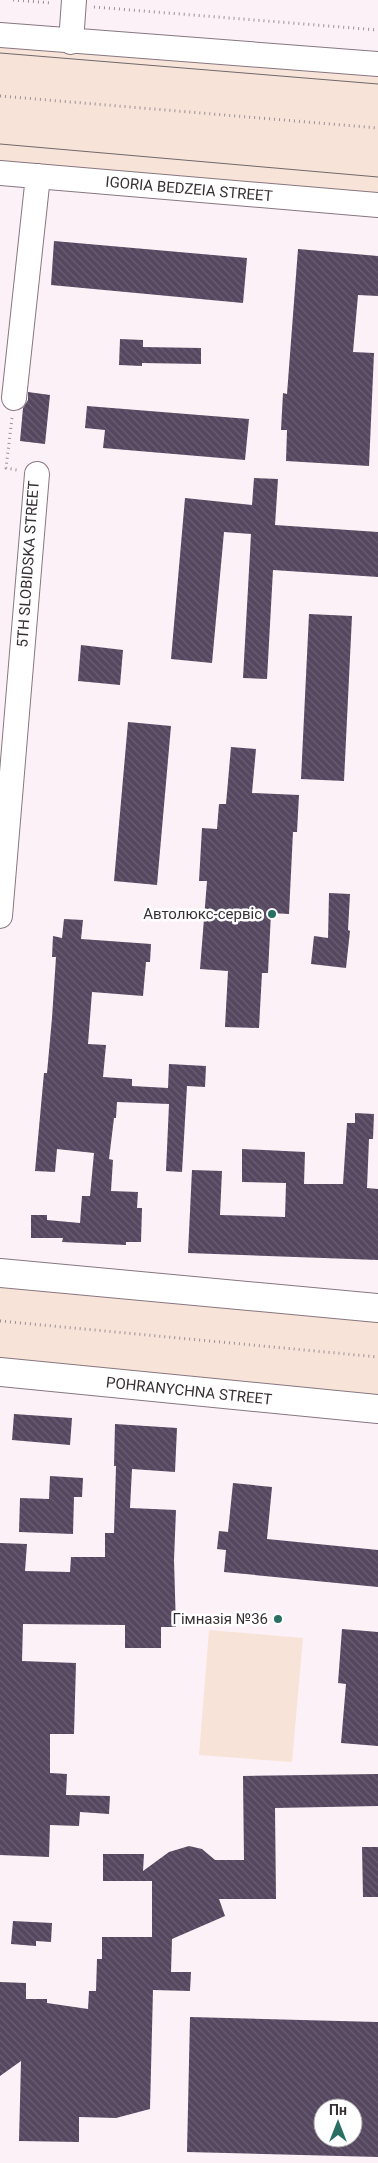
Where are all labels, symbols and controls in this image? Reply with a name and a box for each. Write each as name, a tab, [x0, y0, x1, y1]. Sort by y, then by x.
street label: IGORIA BEDZEIA STREET	[105, 173, 273, 205]
street label: 5TH SLOBIDSKA STREET	[13, 480, 43, 648]
place label: Автолюкс-сервіс	[143, 905, 262, 923]
marker: Автолюкс-сервіс	[266, 908, 278, 920]
street label: POHRANYCHNA STREET	[105, 1373, 273, 1409]
place label: Гімназія №36	[173, 1610, 268, 1628]
marker: Гімназія №36	[272, 1613, 284, 1625]
north arrow	[313, 2098, 363, 2148]
text: Пн	[329, 2102, 347, 2118]

